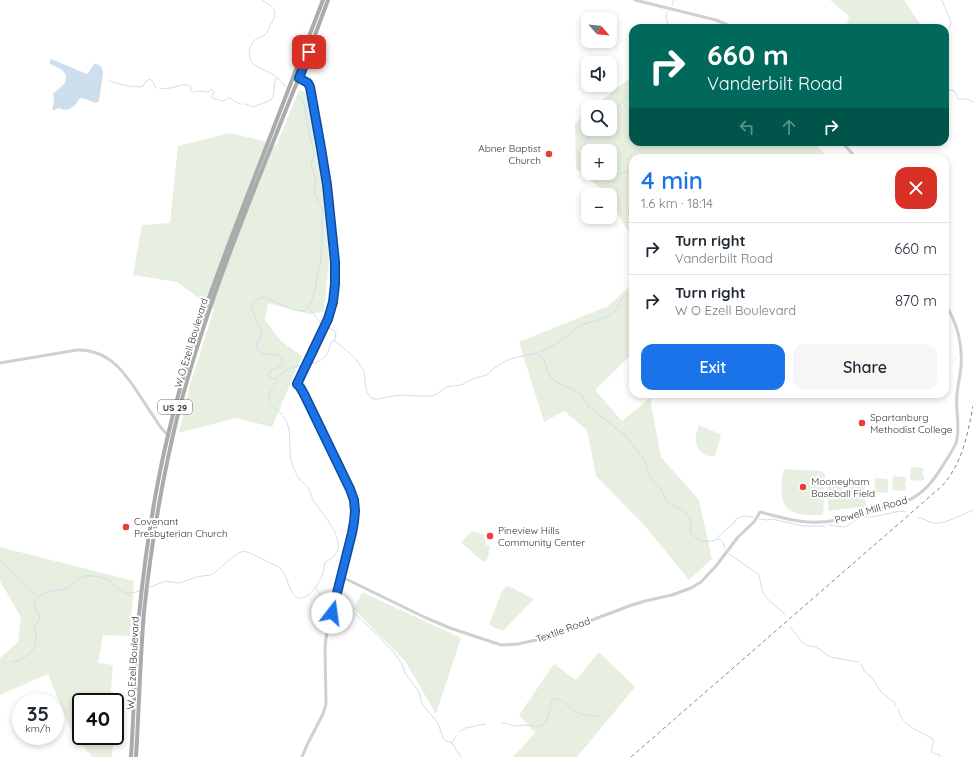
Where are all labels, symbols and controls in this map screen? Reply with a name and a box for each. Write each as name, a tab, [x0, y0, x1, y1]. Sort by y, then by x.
north arrow	[581, 12, 617, 48]
map controls	[581, 12, 617, 224]
pin	[292, 35, 326, 69]
text: 660 m	[707, 37, 789, 72]
icon: right	[641, 40, 693, 92]
icon: arrive	[298, 41, 320, 63]
button: sound	[581, 56, 617, 92]
text: Vanderbilt Road	[707, 72, 843, 95]
button: search	[581, 100, 617, 136]
icon: left	[736, 116, 758, 138]
icon: ahead	[778, 116, 800, 138]
icon: right	[820, 116, 842, 138]
place label: Abner Baptist Church	[478, 142, 542, 167]
button: +	[581, 144, 617, 180]
marker: Abner Baptist Church	[544, 149, 554, 159]
text: 4 min	[641, 165, 703, 195]
button: close	[895, 167, 937, 209]
button: −	[581, 188, 617, 224]
text: 1.6 km · 18:14	[641, 195, 713, 211]
text: Turn right	[675, 231, 746, 250]
icon: right	[641, 238, 663, 260]
text: 660 m	[894, 239, 937, 258]
text: Vanderbilt Road	[675, 250, 773, 266]
text: Turn right	[675, 283, 746, 302]
icon: right	[641, 290, 663, 312]
text: 870 m	[895, 291, 937, 310]
street label: W O Ezell Boulevard	[171, 297, 211, 389]
text: W O Ezell Boulevard	[675, 302, 796, 318]
button: Exit	[641, 344, 785, 390]
button: Share	[793, 344, 937, 390]
road number: US 29	[158, 400, 192, 414]
place label: Spartanburg Methodist College	[870, 411, 953, 436]
marker: Spartanburg Methodist College	[857, 418, 867, 428]
place label: Mooneyham Baseball Field	[811, 475, 875, 500]
marker: Mooneyham Baseball Field	[798, 482, 808, 492]
street label: Powell Mill Road	[833, 493, 909, 527]
place label: Covenant Presbyterian Church	[134, 515, 228, 540]
marker: Covenant Presbyterian Church	[121, 522, 131, 532]
place label: Pineview Hills Community Center	[498, 524, 585, 549]
marker: Pineview Hills Community Center	[485, 531, 495, 541]
position arrow	[311, 592, 353, 634]
street label: Textile Road	[534, 614, 592, 646]
street label: W O Ezell Boulevard	[124, 616, 142, 710]
speed limit sign: 40	[72, 693, 124, 745]
text: 35	[27, 701, 49, 726]
text: km/h	[25, 722, 51, 735]

